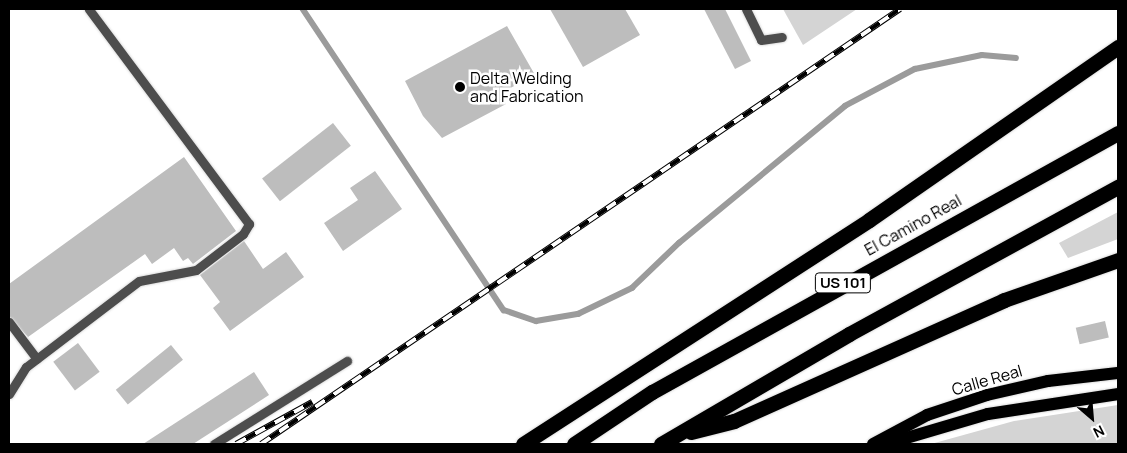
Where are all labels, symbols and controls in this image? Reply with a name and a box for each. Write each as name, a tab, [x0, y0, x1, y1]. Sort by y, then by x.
place label: Delta Welding and Fabrication	[470, 68, 583, 106]
marker: Delta Welding and Fabrication	[454, 81, 466, 93]
street label: El Camino Real	[861, 190, 965, 260]
road number: US 101	[814, 270, 872, 296]
street label: Calle Real	[950, 361, 1024, 399]
north arrow	[1067, 393, 1117, 443]
text: N	[1090, 421, 1108, 443]

